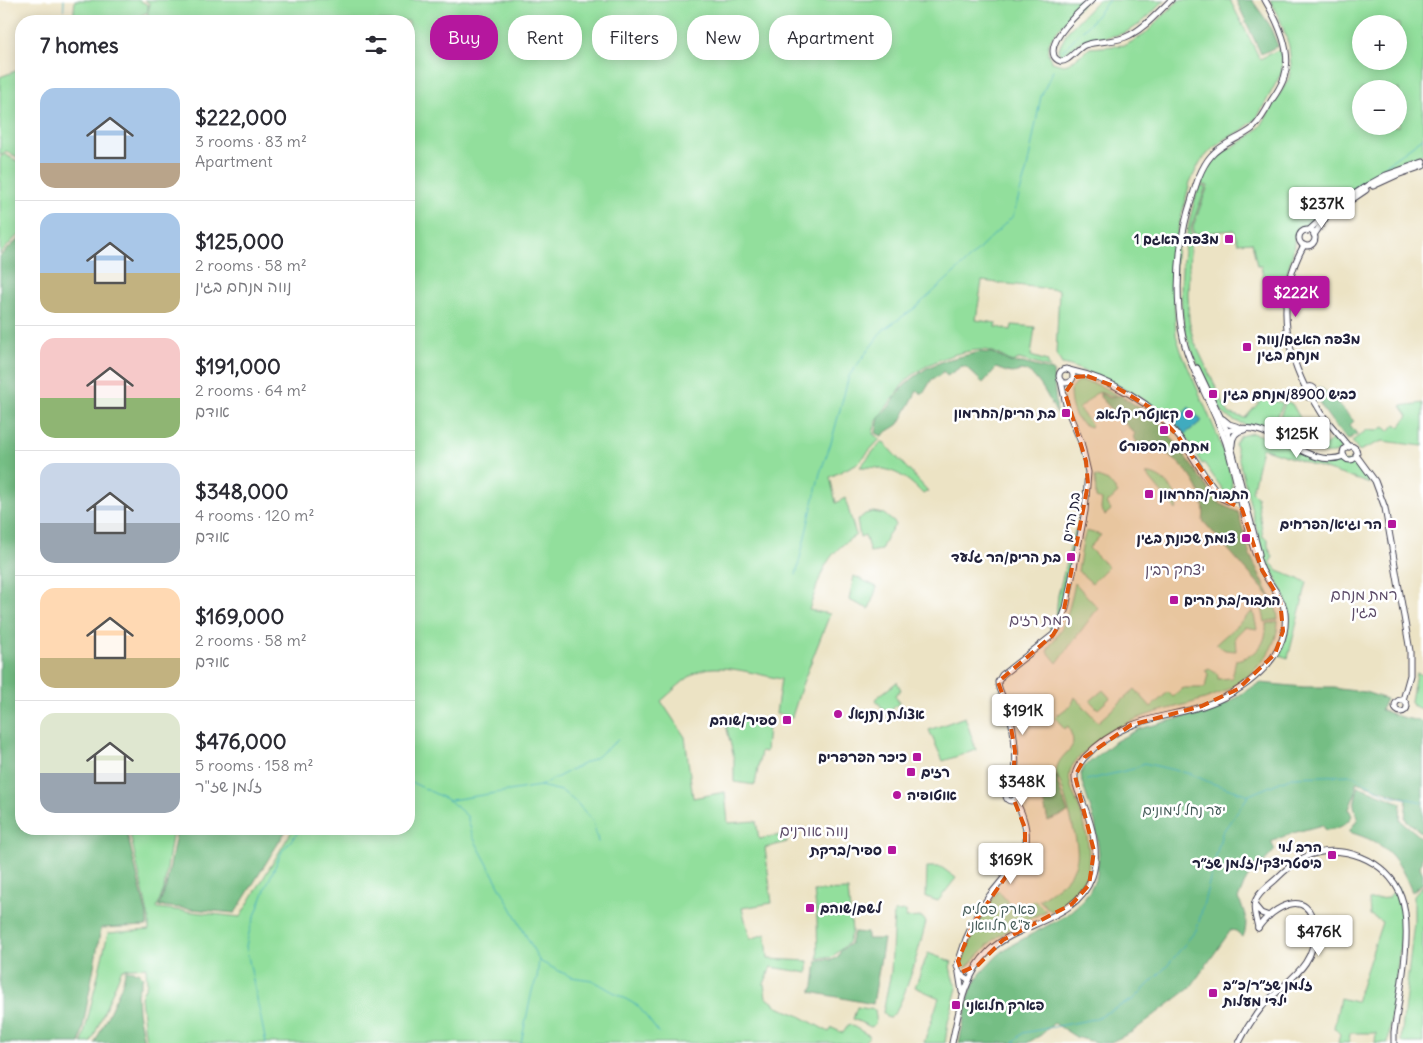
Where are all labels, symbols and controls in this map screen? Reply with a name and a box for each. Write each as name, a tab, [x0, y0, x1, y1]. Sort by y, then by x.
chip: Buy	[430, 15, 498, 60]
chip: Rent	[508, 15, 582, 60]
chip: Filters	[592, 15, 677, 60]
chip: New	[687, 15, 759, 60]
chip: Apartment	[769, 15, 892, 60]
map controls	[1352, 15, 1407, 135]
button: +	[1352, 15, 1407, 70]
icon: filters	[362, 31, 390, 59]
text: 7 homes	[40, 32, 119, 59]
button: −	[1352, 80, 1407, 135]
text: $222,000	[195, 104, 287, 131]
icon: home	[80, 108, 140, 168]
text: 3 rooms · 83 m²	[195, 131, 307, 151]
text: Apartment	[195, 151, 273, 171]
pin: $237K	[1287, 186, 1357, 229]
text: $237K	[1300, 193, 1344, 213]
text: $125,000	[195, 228, 284, 255]
place label: מצפה האגם 1	[1134, 230, 1219, 248]
icon: home	[80, 233, 140, 293]
marker: מצפה האגם 1	[1223, 233, 1235, 245]
text: 2 rooms · 58 m²	[195, 255, 307, 275]
text: נווה מנחם בגין	[195, 276, 292, 296]
pin: $222K	[1261, 276, 1331, 318]
text: $222K	[1273, 282, 1319, 302]
place label: מצפה האגם/נווה מנחם בגין	[1257, 330, 1360, 364]
marker: מצפה האגם/נווה מנחם בגין	[1241, 341, 1253, 353]
text: $191,000	[195, 353, 281, 380]
icon: home	[80, 358, 140, 418]
text: 2 rooms · 64 m²	[195, 380, 307, 400]
place label: כביש 8900/מנחם בגין	[1223, 385, 1356, 403]
marker: כביש 8900/מנחם בגין	[1207, 388, 1219, 400]
text: אודם	[195, 401, 230, 421]
place label: בת הרים/החרמון	[954, 404, 1056, 422]
place label: קאנטרי קלאב	[1095, 405, 1179, 423]
marker: בת הרים/החרמון	[1060, 407, 1072, 419]
marker: קאנטרי קלאב	[1183, 408, 1195, 420]
pin: $125K	[1262, 416, 1332, 459]
text: $125K	[1276, 423, 1318, 443]
marker: מתחם הספורט	[1158, 424, 1170, 436]
place label: מתחם הספורט	[1119, 437, 1209, 455]
text: $348,000	[195, 478, 289, 505]
icon: home	[80, 483, 140, 543]
place label: התבור/החרמון	[1159, 485, 1249, 503]
marker: התבור/החרמון	[1143, 488, 1155, 500]
street label: בת הרים	[1058, 491, 1084, 543]
text: 4 rooms · 120 m²	[195, 505, 314, 525]
place label: הר וגיא/הפרחים	[1280, 515, 1382, 533]
marker: הר וגיא/הפרחים	[1386, 518, 1398, 530]
text: אודם	[195, 526, 230, 546]
place label: צומת שכונת בגין	[1136, 529, 1236, 547]
marker: צומת שכונת בגין	[1240, 532, 1252, 544]
place label: בת הרים/הר גלעד	[951, 548, 1061, 566]
marker: בת הרים/הר גלעד	[1065, 551, 1077, 563]
district label: יצחק רבין	[1145, 560, 1205, 579]
district label: רמת מנחם בגין	[1330, 585, 1398, 621]
place label: התבור/בת הרים	[1184, 591, 1281, 609]
marker: התבור/בת הרים	[1168, 594, 1180, 606]
text: $169,000	[195, 603, 284, 630]
icon: home	[80, 608, 140, 668]
district label: רמת רזים	[1009, 610, 1071, 629]
text: 2 rooms · 58 m²	[195, 630, 307, 650]
text: אודם	[195, 651, 230, 671]
pin: $191K	[988, 694, 1058, 736]
text: $191K	[1003, 700, 1043, 720]
place label: אצולת נתנאל	[848, 705, 925, 723]
marker: אצולת נתנאל	[832, 708, 844, 720]
place label: ספיר/שוהם	[709, 711, 777, 729]
marker: ספיר/שוהם	[781, 714, 793, 726]
text: $476,000	[195, 728, 287, 755]
icon: home	[80, 733, 140, 793]
place label: כיכר הפרפרים	[818, 748, 907, 766]
marker: כיכר הפרפרים	[911, 751, 923, 763]
text: 5 rooms · 158 m²	[195, 755, 313, 775]
place label: רזים	[921, 763, 950, 781]
pin: $348K	[987, 764, 1057, 807]
marker: רזים	[905, 766, 917, 778]
text: $348K	[999, 771, 1045, 791]
text: זלמן שז"ר	[195, 776, 262, 796]
place label: אוטופיה	[907, 786, 957, 804]
marker: אוטופיה	[891, 789, 903, 801]
park label: יער נחל לימונים	[1142, 801, 1226, 819]
district label: נווה אורנים	[780, 821, 848, 840]
place label: הרב לוי ביסטריצקי/זלמן שז״ר	[1192, 838, 1322, 872]
place label: ספיר/ברקת	[809, 841, 882, 859]
pin: $169K	[976, 842, 1046, 885]
marker: ספיר/ברקת	[886, 844, 898, 856]
text: $169K	[989, 849, 1033, 869]
marker: הרב לוי ביסטריצקי/זלמן שז״ר	[1326, 849, 1338, 861]
place label: לשם/שוהם	[820, 899, 882, 917]
park label: פארק פסלים ע"ש חלוואני	[962, 900, 1036, 934]
marker: לשם/שוהם	[804, 902, 816, 914]
pin: $476K	[1284, 914, 1354, 957]
text: $476K	[1297, 921, 1341, 941]
place label: זלמן שז״ר/כ״ב ילדי מעלות	[1221, 976, 1313, 1010]
marker: זלמן שז״ר/כ״ב ילדי מעלות	[1207, 987, 1219, 999]
place label: פארק חלואני	[966, 996, 1045, 1014]
marker: פארק חלואני	[950, 999, 962, 1011]

